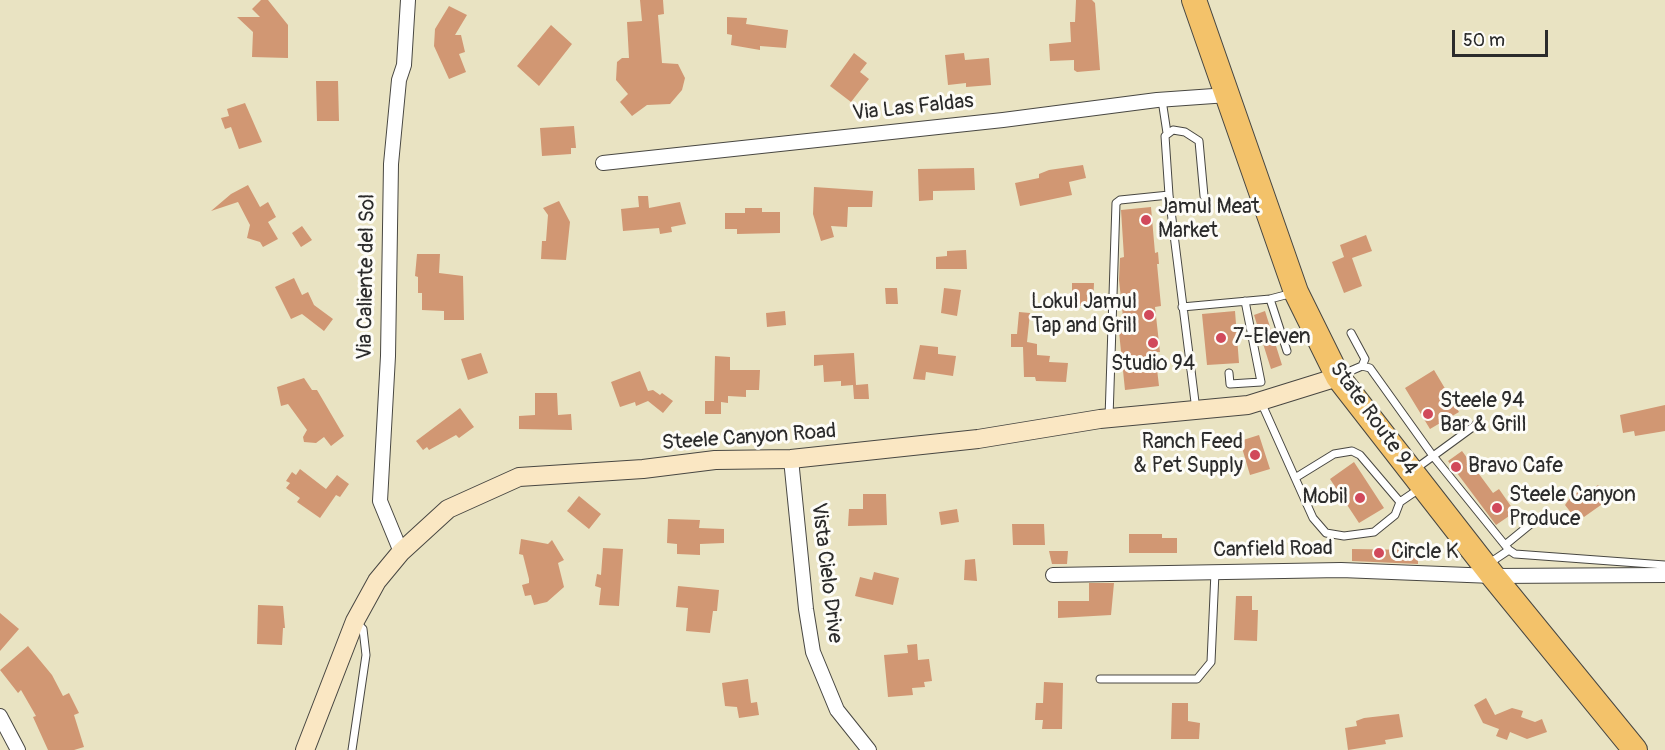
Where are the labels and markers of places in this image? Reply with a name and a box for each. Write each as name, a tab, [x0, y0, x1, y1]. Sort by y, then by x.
place label: Jamul Meat Market	[1158, 195, 1260, 245]
marker: Jamul Meat Market	[1139, 213, 1153, 227]
place label: Lokul Jamul Tap and Grill	[1031, 290, 1137, 340]
marker: Lokul Jamul Tap and Grill	[1142, 308, 1156, 322]
place label: 7-Eleven	[1233, 325, 1311, 351]
marker: 7-Eleven	[1214, 331, 1228, 345]
marker: Studio 94	[1146, 336, 1160, 350]
place label: Studio 94	[1111, 352, 1195, 378]
place label: Steele 94 Bar & Grill	[1440, 389, 1527, 439]
marker: Steele 94 Bar & Grill	[1421, 407, 1435, 421]
place label: Ranch Feed & Pet Supply	[1134, 430, 1243, 480]
marker: Ranch Feed & Pet Supply	[1248, 448, 1262, 462]
place label: Bravo Cafe	[1468, 454, 1563, 480]
marker: Bravo Cafe	[1449, 460, 1463, 474]
place label: Steele Canyon Produce	[1509, 483, 1636, 533]
place label: Mobil	[1303, 485, 1348, 511]
marker: Mobil	[1353, 491, 1367, 505]
marker: Steele Canyon Produce	[1490, 501, 1504, 515]
place label: Circle K	[1391, 540, 1458, 566]
marker: Circle K	[1372, 546, 1386, 560]

